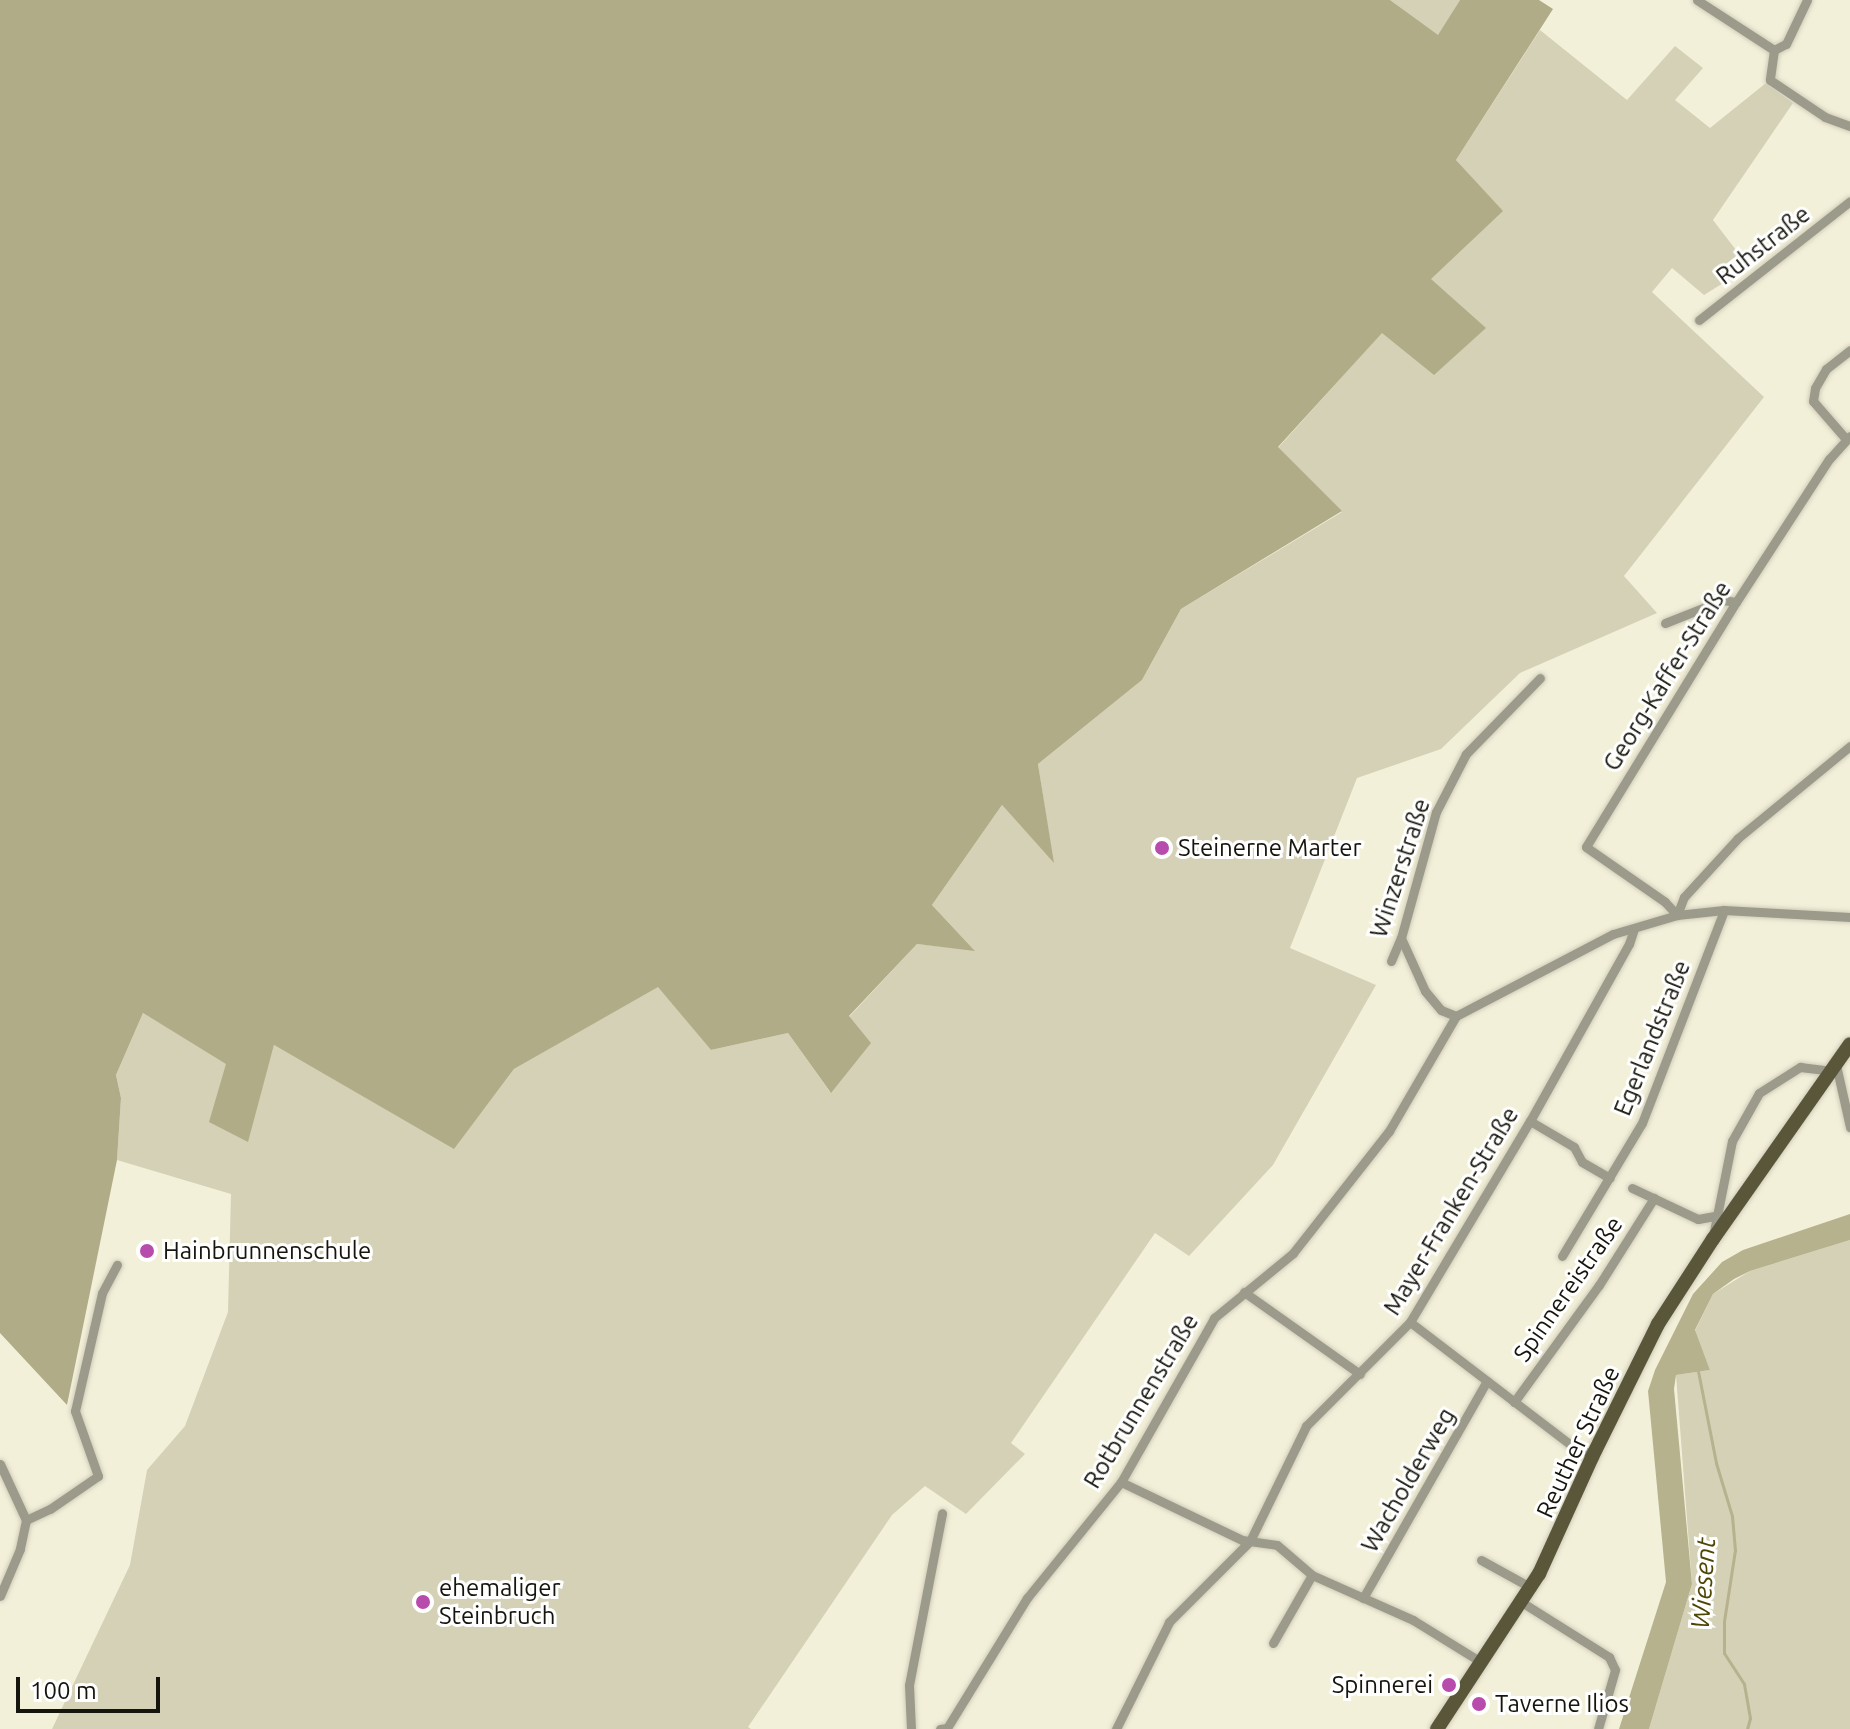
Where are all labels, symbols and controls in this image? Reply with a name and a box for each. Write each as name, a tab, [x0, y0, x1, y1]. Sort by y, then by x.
street label: Ruhstraße	[1710, 199, 1816, 291]
street label: Georg-Kaffer-Straße	[1597, 576, 1737, 776]
street label: Winzerstraße	[1364, 795, 1436, 941]
place label: Steinerne Marter	[1178, 834, 1362, 862]
marker: Steinerne Marter	[1153, 839, 1171, 857]
street label: Egerlandstraße	[1608, 956, 1696, 1120]
street label: Mayer-Franken-Straße	[1377, 1102, 1525, 1320]
street label: Spinnereistraße	[1507, 1211, 1629, 1367]
place label: Hainbrunnenschule	[163, 1237, 371, 1265]
marker: Hainbrunnenschule	[138, 1242, 156, 1260]
street label: Rotbrunnenstraße	[1078, 1308, 1204, 1494]
street label: Reuther Straße	[1530, 1362, 1626, 1522]
street label: Wacholderweg	[1355, 1403, 1461, 1557]
water label: Wiesent	[1684, 1536, 1722, 1630]
place label: ehemaliger Steinbruch	[439, 1574, 561, 1630]
marker: ehemaliger Steinbruch	[414, 1593, 432, 1611]
scale bar	[20, 1661, 164, 1711]
place label: Spinnerei	[1332, 1671, 1433, 1699]
marker: Spinnerei	[1440, 1676, 1458, 1694]
text: 100 m	[30, 1677, 97, 1704]
place label: Taverne Ilios	[1495, 1690, 1629, 1718]
marker: Taverne Ilios	[1470, 1695, 1488, 1713]

